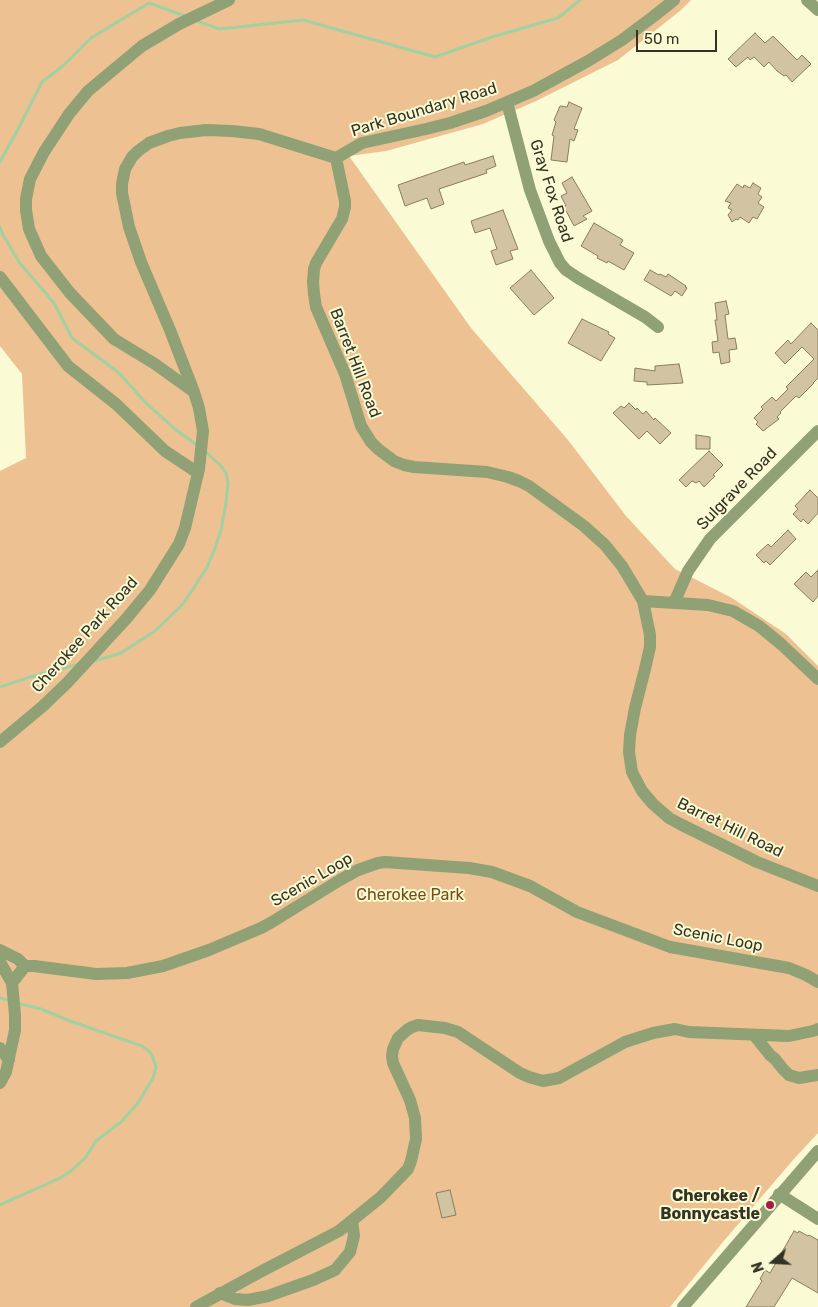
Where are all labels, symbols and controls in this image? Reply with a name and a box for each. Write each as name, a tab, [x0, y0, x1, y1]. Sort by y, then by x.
scale bar	[638, 20, 719, 52]
text: 50 m	[644, 30, 679, 48]
street label: Park Boundary Road	[349, 79, 499, 141]
street label: Gray Fox Road	[525, 137, 577, 245]
street label: Barret Hill Road	[325, 306, 385, 420]
street label: Sulgrave Road	[693, 444, 781, 534]
street label: Cherokee Park Road	[28, 573, 142, 697]
street label: Barret Hill Road	[674, 794, 786, 862]
street label: Scenic Loop	[268, 849, 356, 911]
park label: Cherokee Park	[356, 885, 464, 905]
street label: Scenic Loop	[672, 920, 764, 956]
place label: Cherokee / Bonnycastle	[660, 1186, 760, 1224]
marker: Cherokee / Bonnycastle	[764, 1199, 776, 1211]
north arrow	[748, 1237, 798, 1287]
text: N	[749, 1260, 768, 1275]

